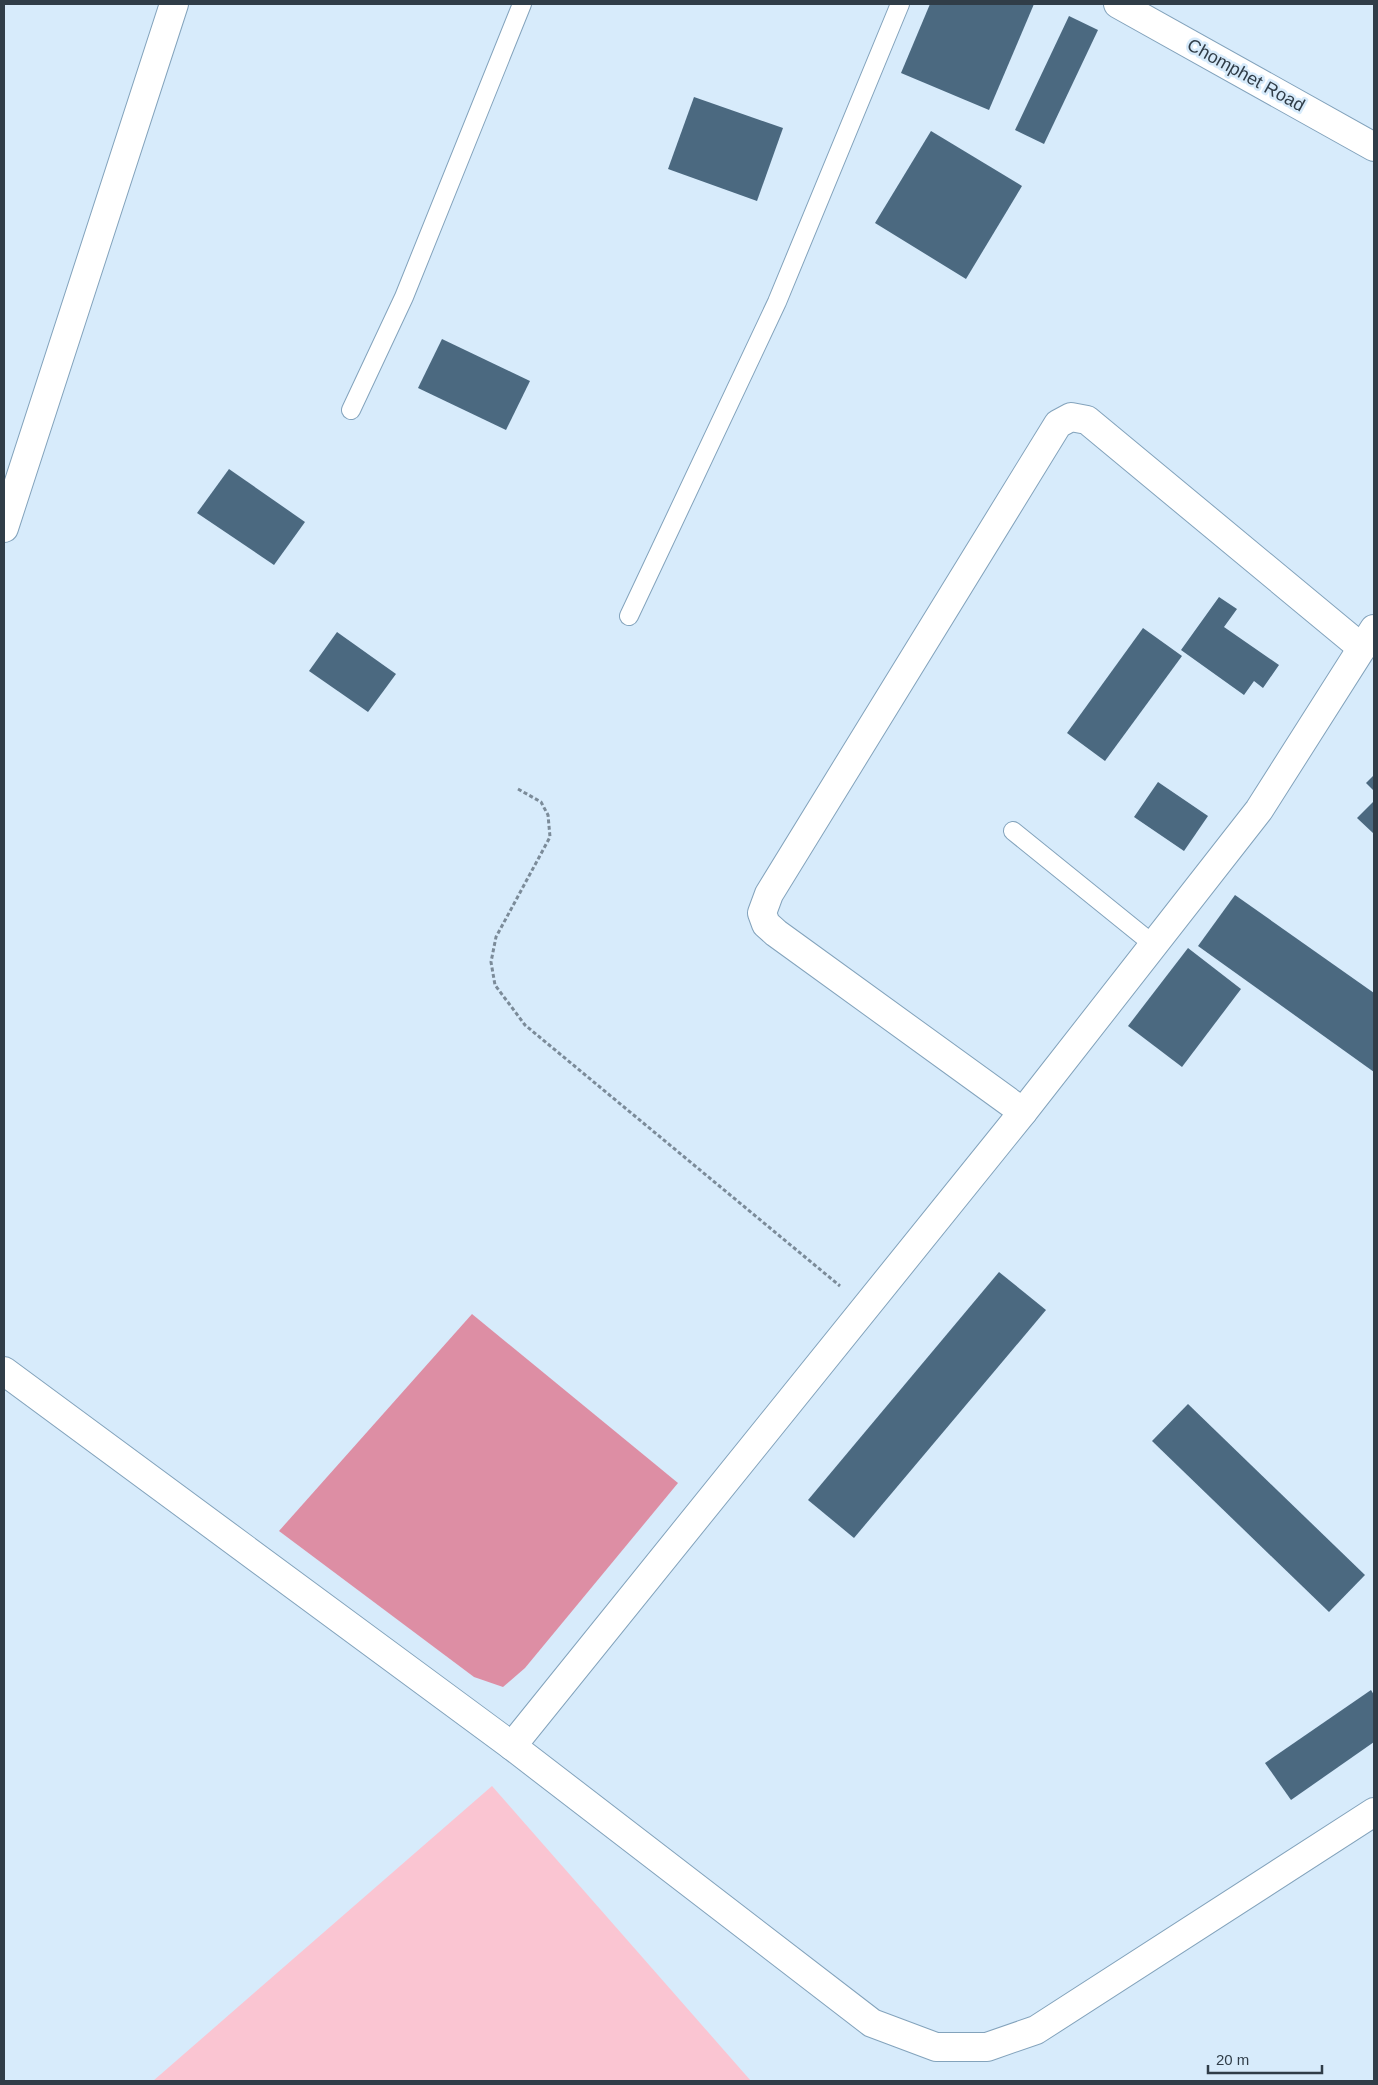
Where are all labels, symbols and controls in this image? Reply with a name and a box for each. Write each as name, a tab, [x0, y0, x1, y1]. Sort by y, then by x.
street label: Chomphet Road	[1184, 34, 1308, 116]
scale bar	[1208, 2042, 1322, 2074]
text: 20 m	[1216, 2051, 1249, 2068]

